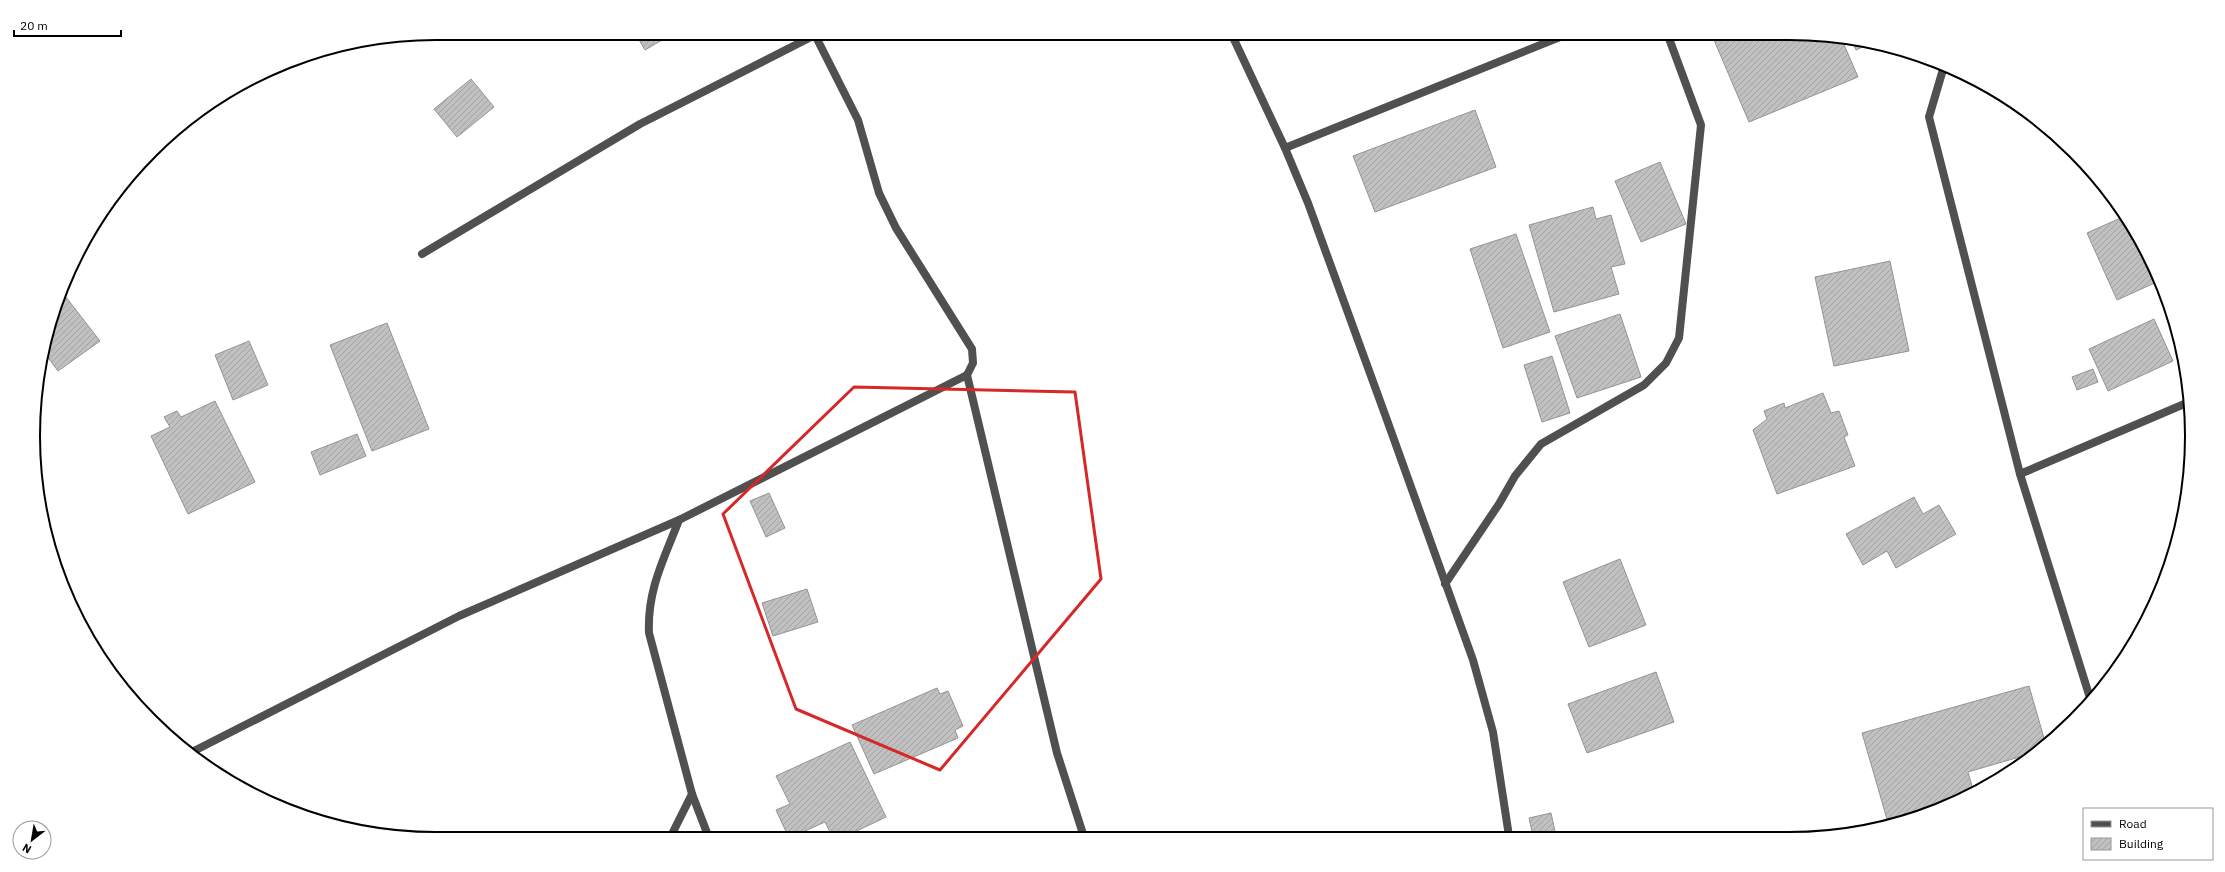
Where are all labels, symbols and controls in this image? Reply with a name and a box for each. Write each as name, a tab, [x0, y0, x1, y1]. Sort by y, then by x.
scale bar	[14, 12, 121, 38]
text: 20 m	[20, 18, 48, 33]
legend	[2083, 808, 2213, 860]
text: Road	[2119, 816, 2147, 831]
north arrow	[12, 820, 52, 860]
text: Building	[2119, 836, 2164, 851]
text: N	[20, 841, 34, 857]

